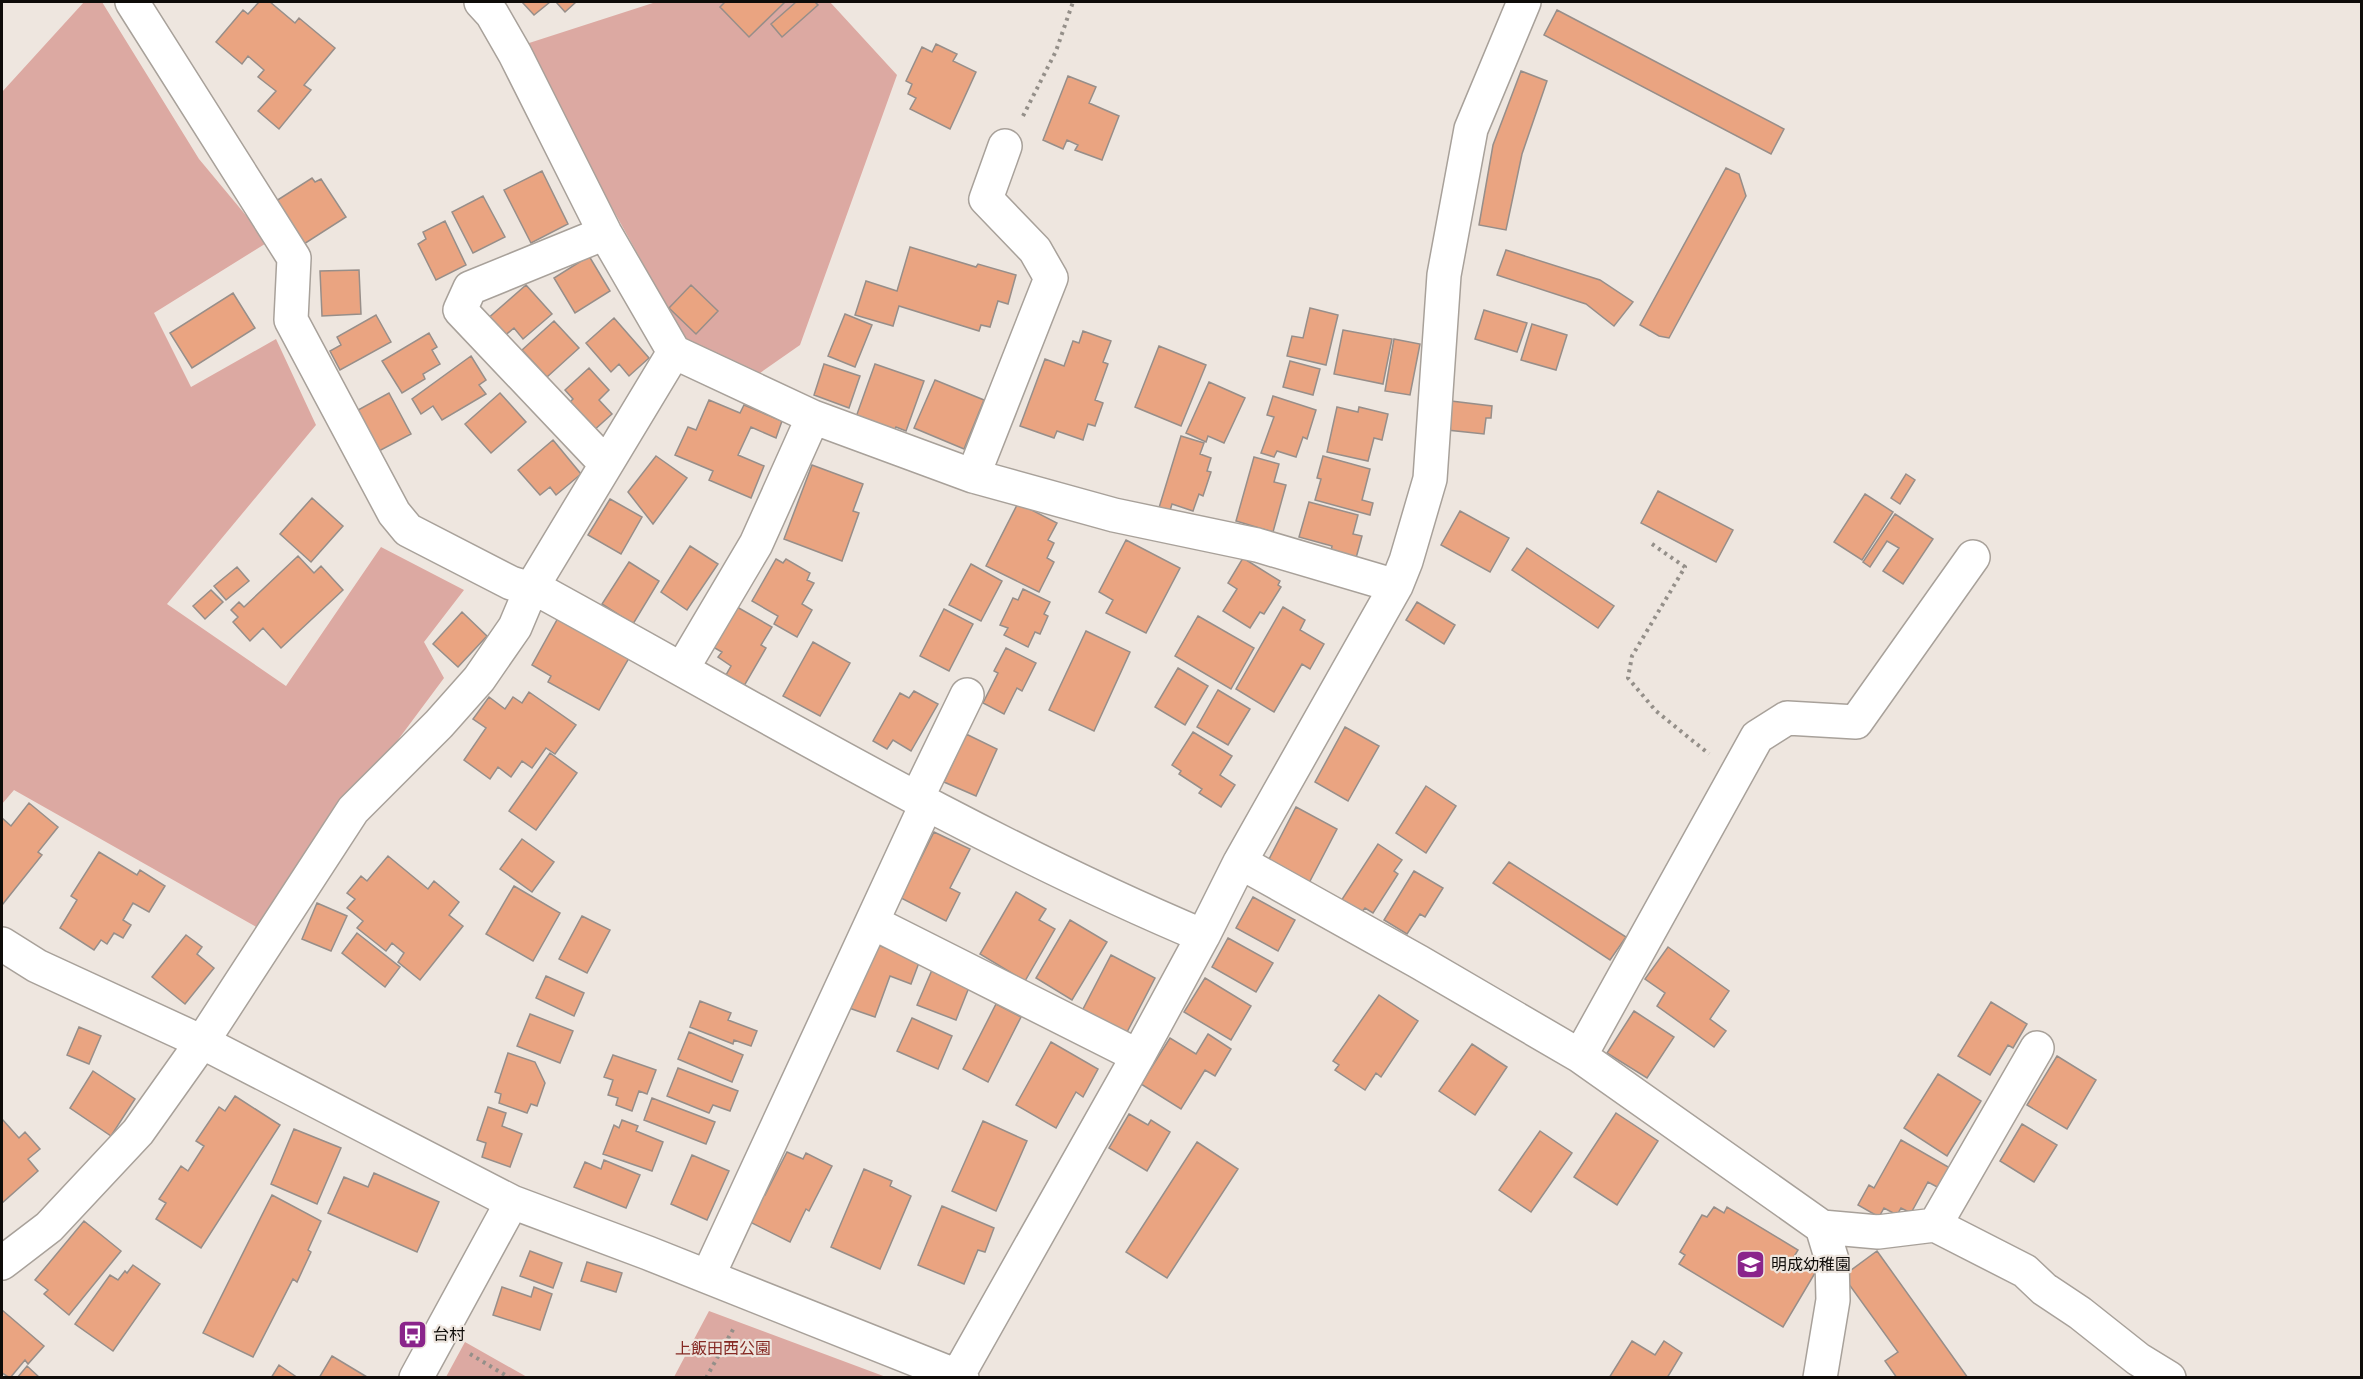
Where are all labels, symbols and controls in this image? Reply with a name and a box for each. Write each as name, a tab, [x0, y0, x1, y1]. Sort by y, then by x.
school or university icon: 明成幼稚園	[1734, 1248, 1766, 1280]
place label: 明成幼稚園	[1771, 1253, 1851, 1276]
bus stop icon: 台村	[396, 1318, 428, 1350]
place label: 台村	[433, 1323, 465, 1346]
park label: 上飯田西公園	[675, 1337, 771, 1360]

